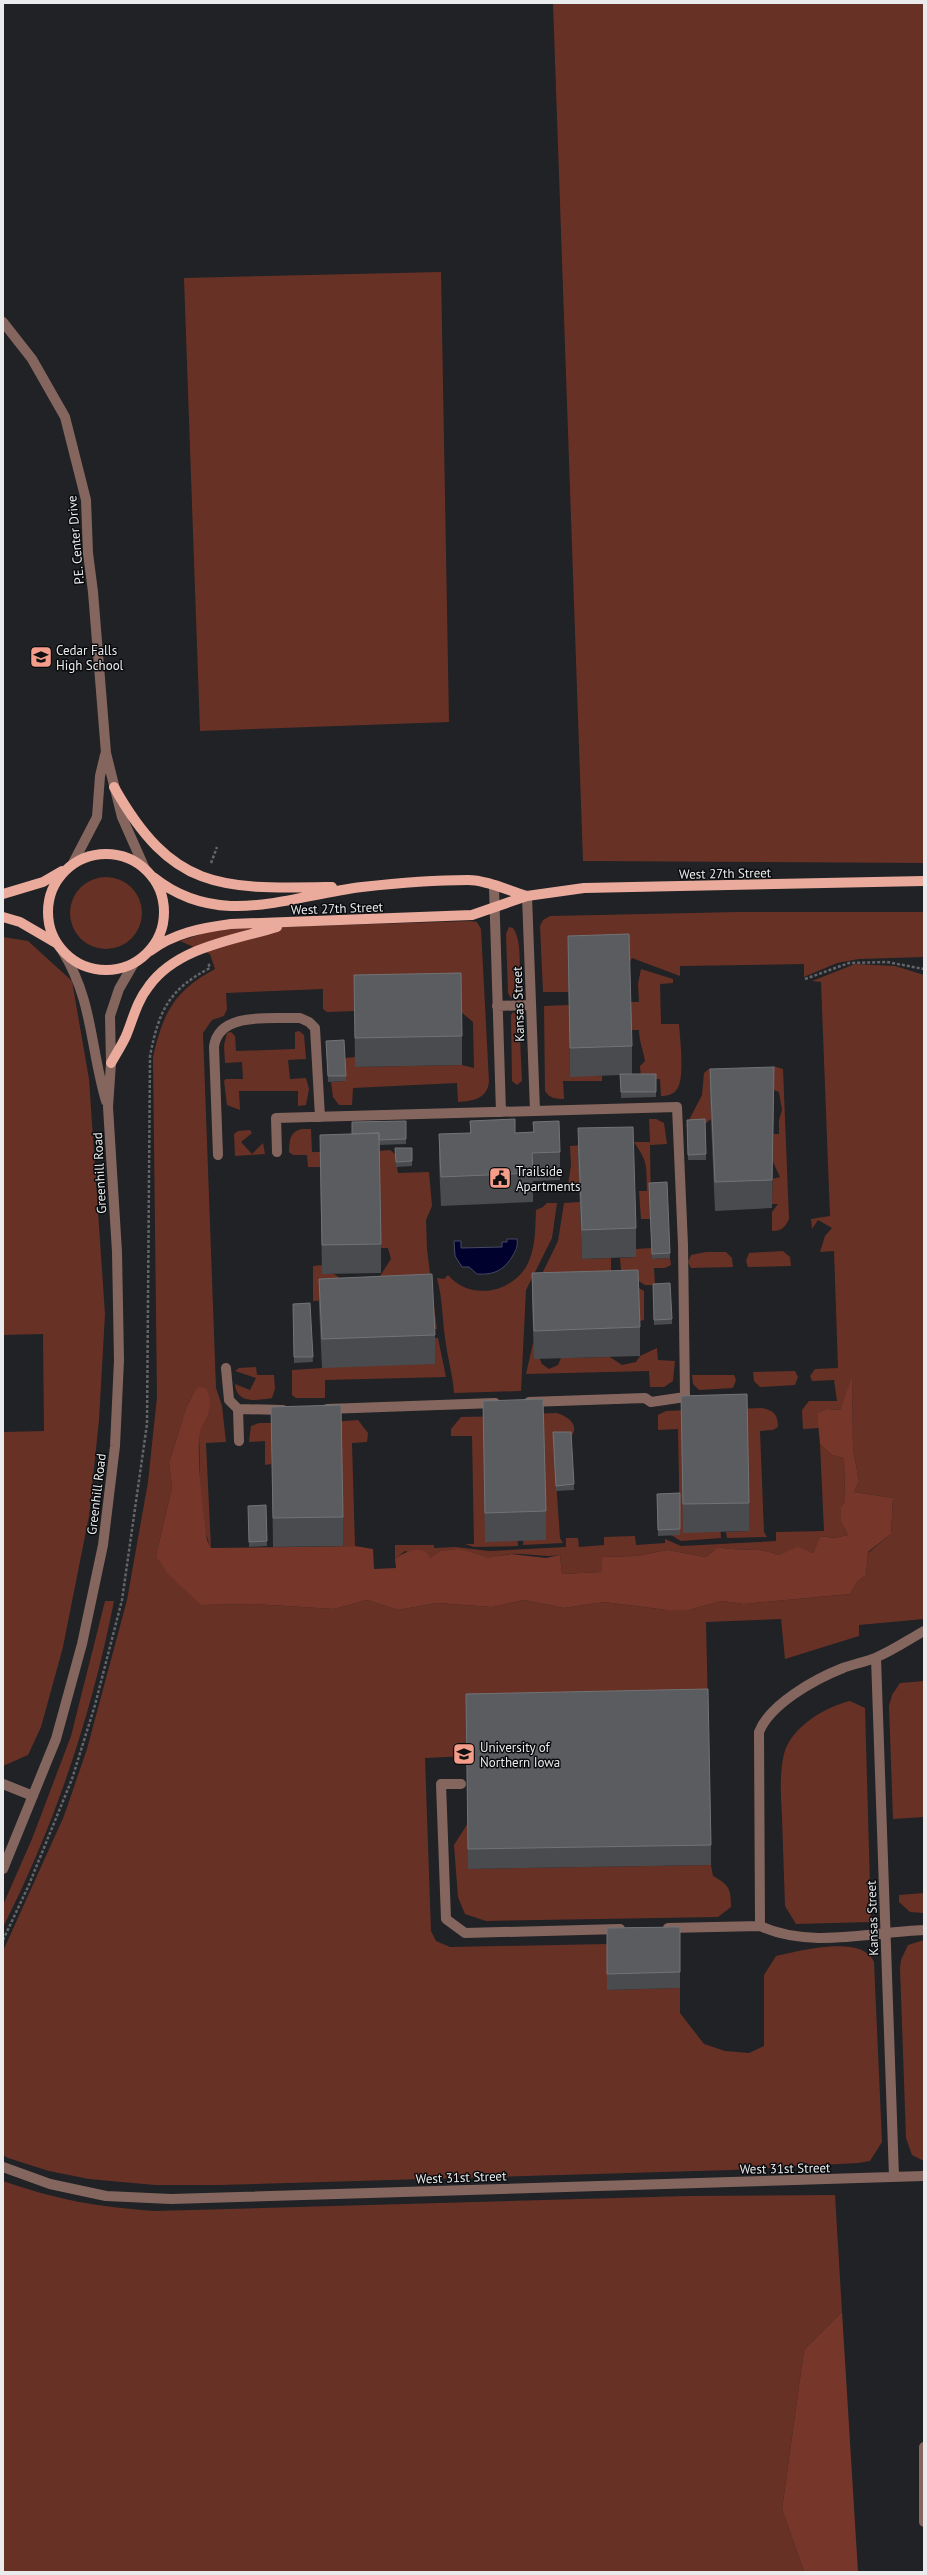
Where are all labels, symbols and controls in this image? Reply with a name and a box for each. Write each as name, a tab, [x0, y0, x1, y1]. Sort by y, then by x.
street label: P.E. Center Drive	[63, 495, 88, 585]
place label: Cedar Falls High School	[56, 642, 124, 674]
school or university icon: Cedar Falls High School	[28, 644, 54, 670]
street label: West 27th Street	[679, 864, 772, 883]
street label: West 27th Street	[291, 898, 384, 919]
street label: Kansas Street	[509, 966, 528, 1042]
street label: Greenhill Road	[89, 1132, 110, 1214]
place label: Trailside Apartments	[516, 1163, 580, 1195]
public building icon: Trailside Apartments	[487, 1165, 513, 1191]
street label: Greenhill Road	[83, 1452, 110, 1536]
place label: University of Northern Iowa	[480, 1739, 560, 1771]
school or university icon: University of Northern Iowa	[451, 1741, 477, 1767]
street label: Kansas Street	[863, 1880, 882, 1956]
street label: West 31st Street	[739, 2159, 831, 2178]
street label: West 31st Street	[415, 2167, 507, 2188]

